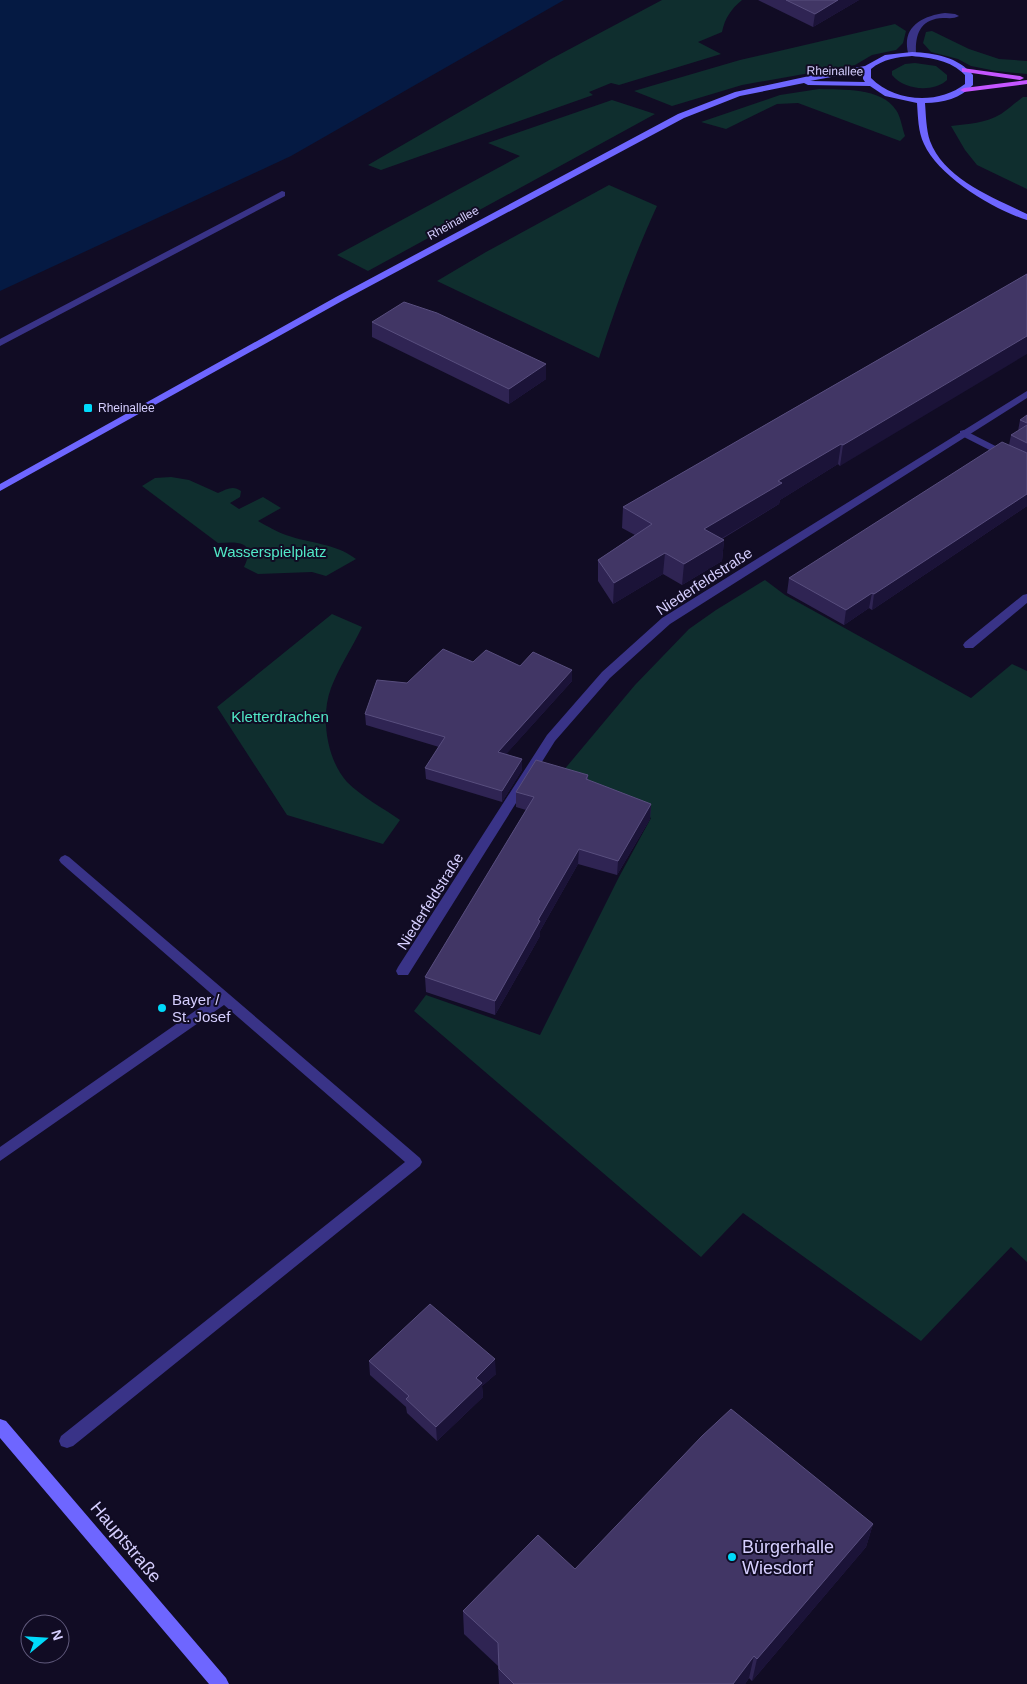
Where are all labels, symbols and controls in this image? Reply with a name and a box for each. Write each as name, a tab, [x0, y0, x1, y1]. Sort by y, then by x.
street label: Rheinallee	[807, 64, 864, 78]
street label: Rheinallee	[425, 203, 481, 243]
place label: Rheinallee	[98, 401, 155, 415]
marker: Rheinallee	[82, 402, 94, 414]
park label: Wasserspielplatz	[214, 543, 326, 560]
street label: Niederfeldstraße	[653, 544, 755, 618]
park label: Kletterdrachen	[231, 708, 329, 725]
street label: Niederfeldstraße	[393, 849, 467, 953]
place label: Bayer / St. Josef	[172, 991, 231, 1025]
marker: Bayer / St. Josef	[156, 1002, 168, 1014]
street label: Hauptstraße	[87, 1498, 165, 1586]
place label: Bürgerhalle Wiesdorf	[742, 1537, 834, 1578]
marker: Bürgerhalle Wiesdorf	[726, 1551, 738, 1563]
north arrow	[20, 1614, 70, 1664]
text: N	[48, 1628, 67, 1642]

